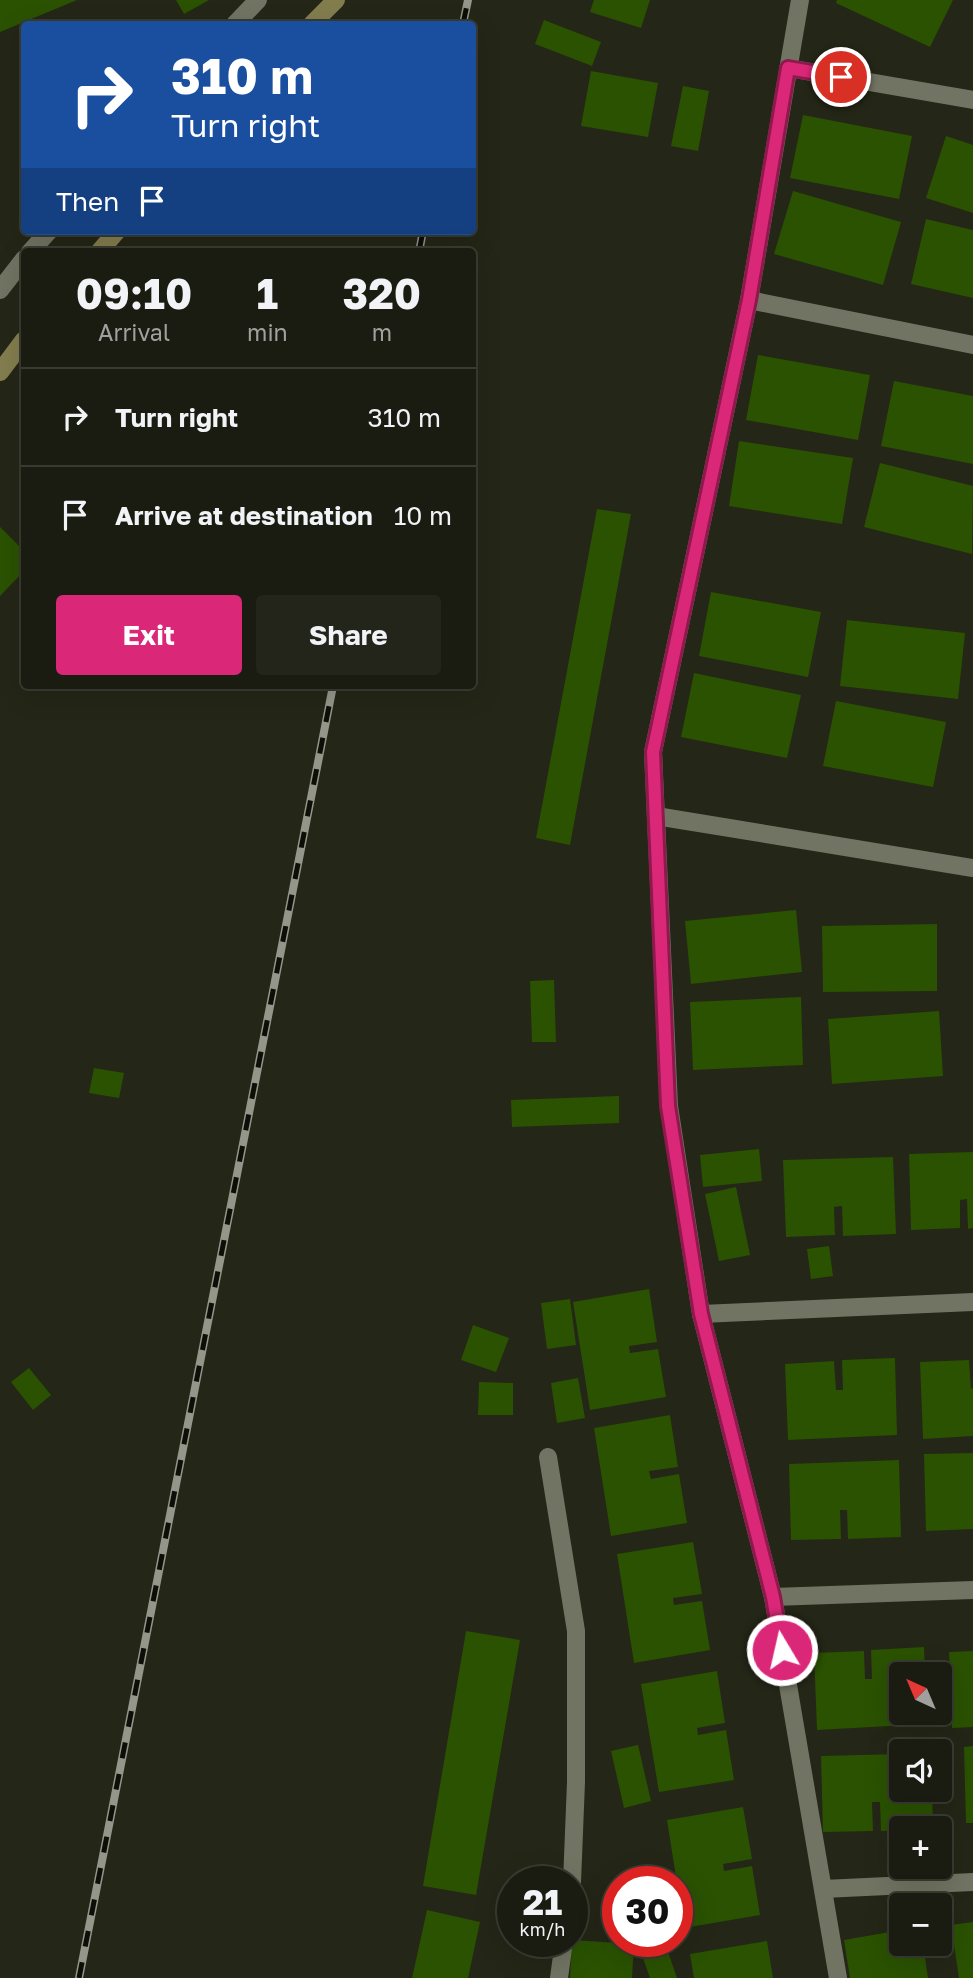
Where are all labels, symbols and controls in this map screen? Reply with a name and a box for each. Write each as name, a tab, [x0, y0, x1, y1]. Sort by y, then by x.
text: 310 m	[171, 46, 313, 105]
pin	[811, 47, 871, 107]
icon: right	[56, 49, 147, 140]
icon: arrive	[822, 58, 860, 96]
text: Turn right	[171, 106, 320, 144]
icon: arrive	[133, 182, 171, 220]
text: Then	[56, 186, 119, 217]
text: 09:10	[76, 268, 192, 318]
text: 1	[257, 268, 278, 318]
text: 320	[343, 268, 421, 318]
text: Arrival	[98, 318, 170, 346]
text: min	[247, 318, 288, 346]
text: m	[372, 318, 392, 346]
icon: right	[56, 398, 94, 436]
text: Turn right	[115, 402, 238, 433]
text: 310 m	[368, 402, 441, 433]
icon: arrive	[56, 496, 94, 534]
text: Arrive at destination	[115, 500, 373, 531]
text: 10 m	[394, 500, 452, 531]
button: Exit	[56, 595, 242, 675]
button: Share	[256, 595, 441, 675]
position arrow	[745, 1613, 819, 1687]
north arrow	[889, 1662, 952, 1726]
map controls	[889, 1662, 952, 1956]
button: sound	[889, 1739, 952, 1802]
button: +	[889, 1816, 952, 1879]
speed limit sign: 30	[602, 1866, 693, 1957]
text: 21	[523, 1881, 562, 1923]
button: −	[889, 1893, 952, 1956]
text: km/h	[520, 1918, 565, 1940]

